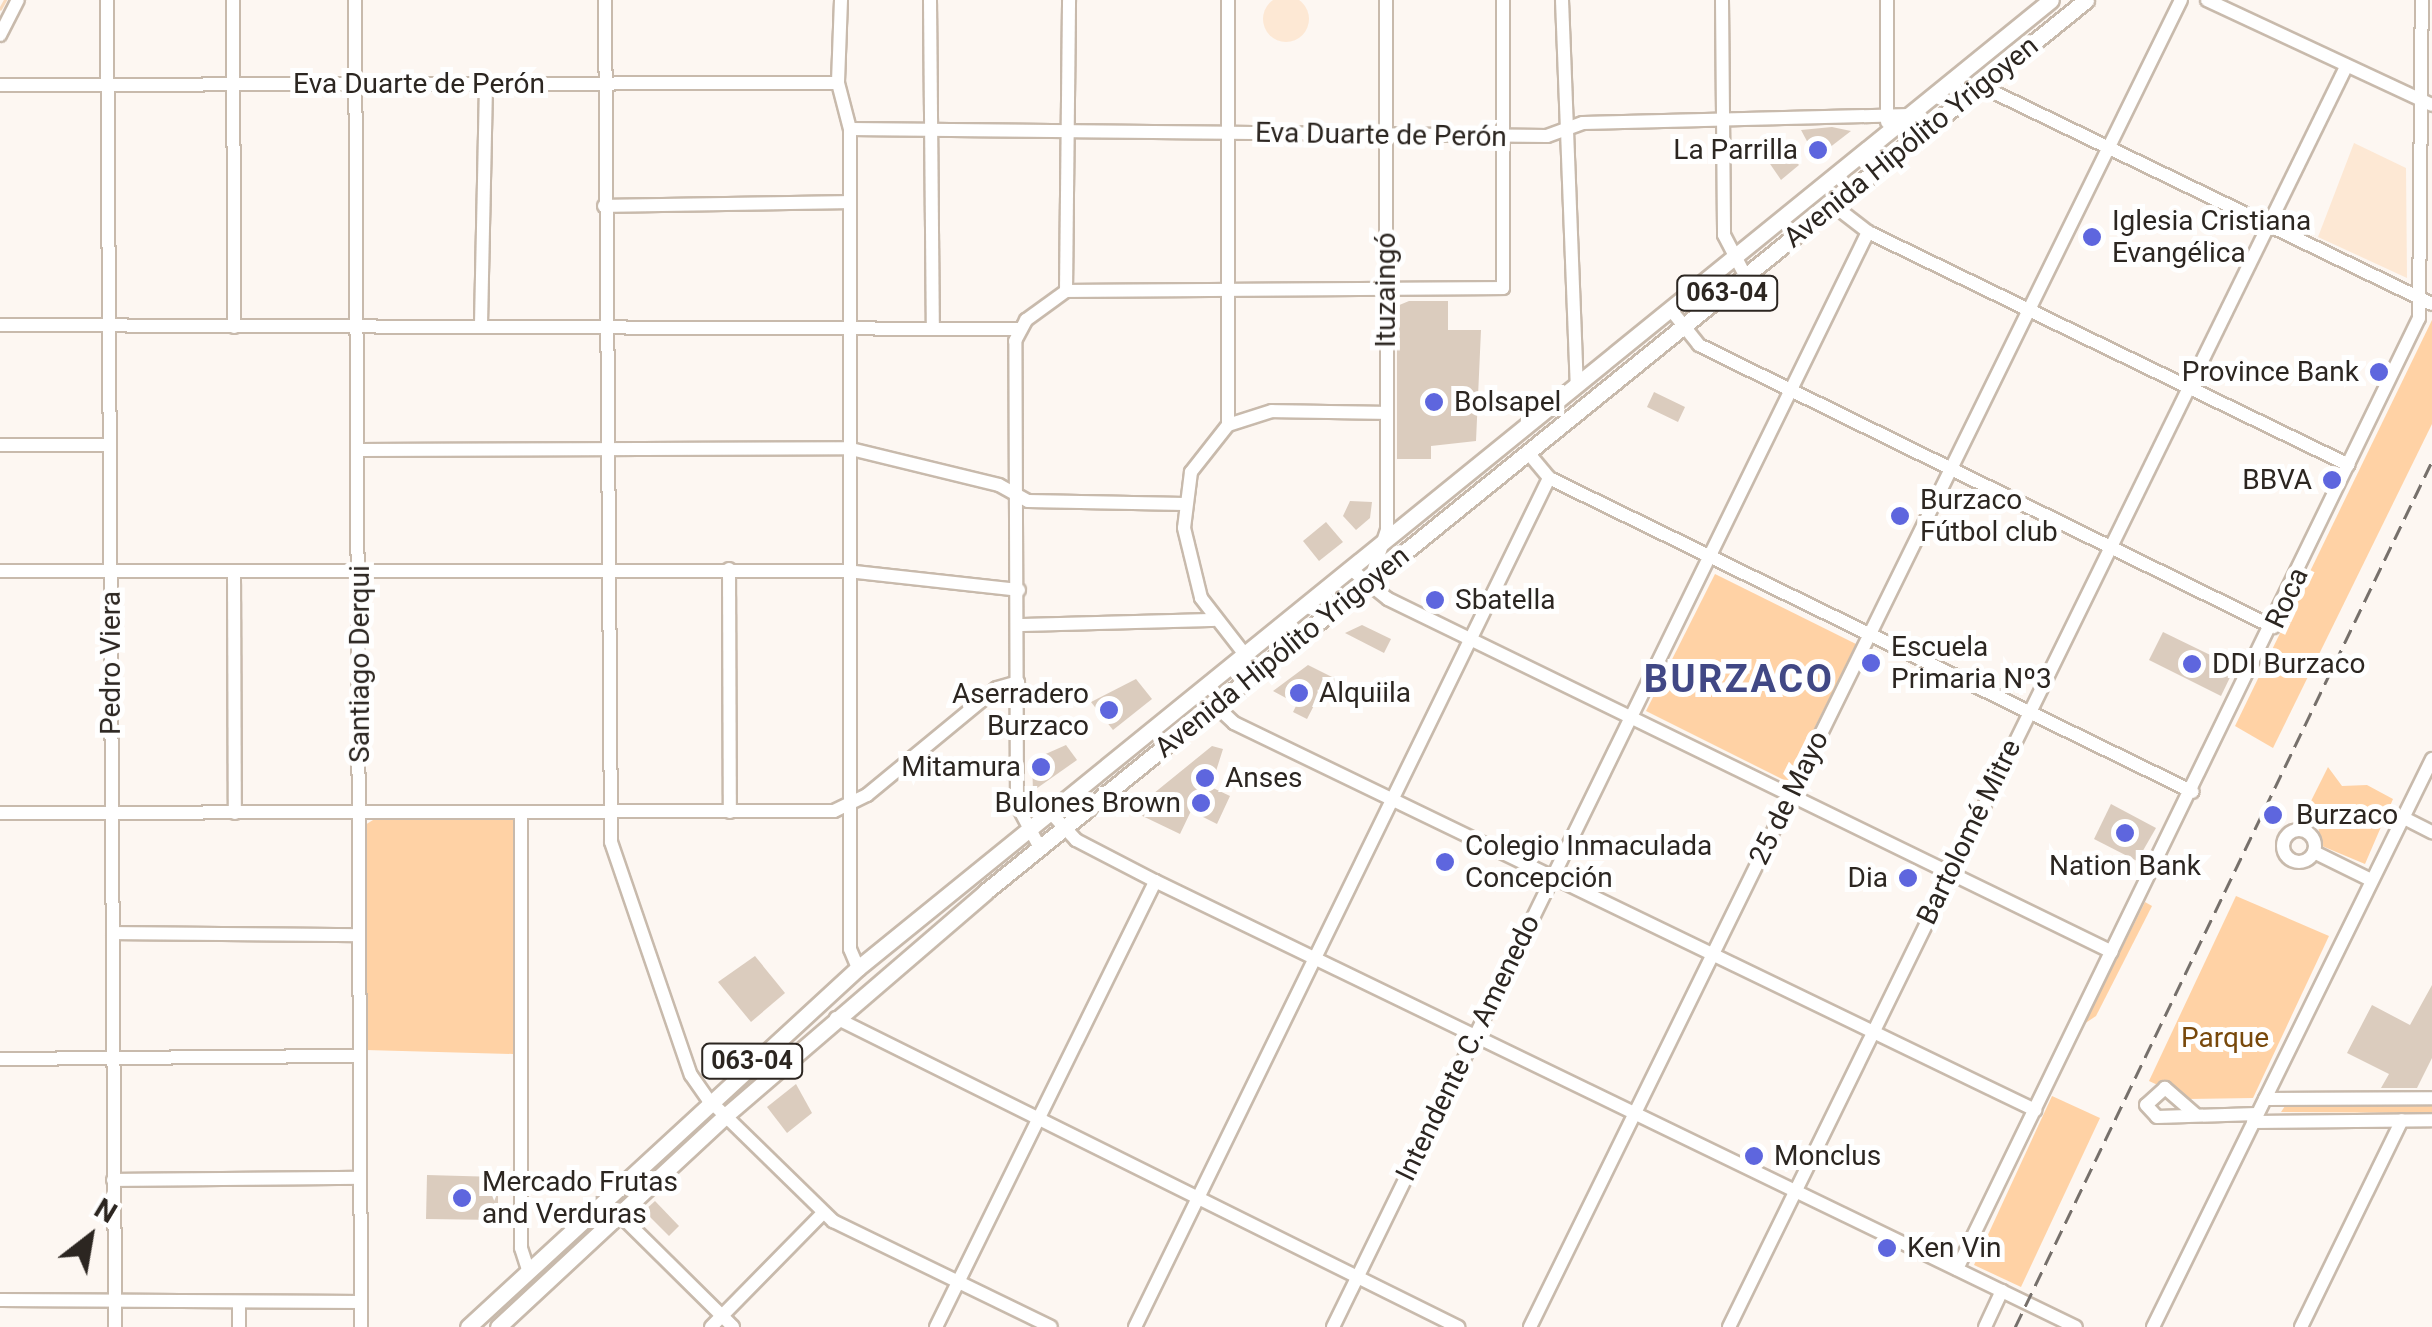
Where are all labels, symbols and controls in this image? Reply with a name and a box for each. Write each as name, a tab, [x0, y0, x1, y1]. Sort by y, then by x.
street label: Avenida Hipólito Yrigoyen	[1777, 29, 2045, 255]
street label: Eva Duarte de Perón	[293, 67, 545, 101]
street label: Eva Duarte de Perón	[1255, 116, 1507, 154]
place label: La Parrilla	[1673, 133, 1798, 167]
marker: La Parrilla	[1807, 139, 1829, 161]
place label: Iglesia Cristiana Evangélica	[2112, 204, 2311, 270]
marker: Iglesia Cristiana Evangélica	[2081, 226, 2103, 248]
street label: Ituzaingó	[1369, 232, 1403, 348]
road number: 063-04	[1674, 273, 1780, 313]
place label: Province Bank	[2182, 355, 2359, 389]
marker: Province Bank	[2368, 361, 2390, 383]
place label: Bolsapel	[1454, 385, 1561, 419]
marker: Bolsapel	[1423, 391, 1445, 413]
place label: BBVA	[2242, 463, 2312, 497]
marker: BBVA	[2321, 469, 2343, 491]
place label: Burzaco Fútbol club	[1920, 483, 2058, 549]
marker: Burzaco Fútbol club	[1889, 505, 1911, 527]
street label: Avenida Hipólito Yrigoyen	[1148, 539, 1416, 765]
street label: Roca	[2258, 562, 2316, 634]
street label: Santiago Derqui	[343, 565, 377, 763]
place label: Sbatella	[1455, 583, 1555, 617]
marker: Sbatella	[1424, 589, 1446, 611]
street label: Pedro Viera	[94, 591, 128, 735]
place label: Escuela Primaria Nº3	[1891, 630, 2052, 696]
place label: DDI Burzaco	[2212, 647, 2365, 681]
marker: Escuela Primaria Nº3	[1860, 652, 1882, 674]
marker: DDI Burzaco	[2181, 653, 2203, 675]
district label: BURZACO	[1644, 657, 1834, 703]
place label: Alquiila	[1319, 676, 1411, 710]
place label: Aserradero Burzaco	[952, 677, 1089, 743]
marker: Alquiila	[1288, 682, 1310, 704]
marker: Aserradero Burzaco	[1098, 699, 1120, 721]
street label: 25 de Mayo	[1742, 726, 1836, 870]
street label: Bartolomé Mitre	[1910, 734, 2028, 930]
place label: Mitamura	[901, 750, 1021, 784]
marker: Mitamura	[1030, 756, 1052, 778]
place label: Anses	[1225, 761, 1302, 795]
marker: Anses	[1194, 767, 1216, 789]
place label: Bulones Brown	[995, 786, 1181, 820]
marker: Bulones Brown	[1190, 792, 1212, 814]
place label: Burzaco	[2296, 798, 2398, 832]
marker: Burzaco	[2260, 802, 2286, 828]
marker: Nation Bank	[2114, 822, 2136, 844]
place label: Colegio Inmaculada Concepción	[1465, 829, 1712, 895]
place label: Nation Bank	[2049, 849, 2201, 883]
marker: Colegio Inmaculada Concepción	[1434, 851, 1456, 873]
place label: Dia	[1848, 861, 1888, 895]
marker: Dia	[1897, 867, 1919, 889]
street label: Intendente C. Amenedo	[1389, 909, 1547, 1187]
park label: Parque	[2181, 1021, 2269, 1055]
road number: 063-04	[700, 1041, 804, 1081]
place label: Monclus	[1774, 1139, 1881, 1173]
marker: Monclus	[1743, 1145, 1765, 1167]
place label: Mercado Frutas and Verduras	[482, 1165, 678, 1231]
north arrow	[40, 1187, 140, 1287]
marker: Mercado Frutas and Verduras	[451, 1187, 473, 1209]
text: N	[89, 1192, 123, 1230]
place label: Ken Vin	[1907, 1231, 2002, 1265]
marker: Ken Vin	[1876, 1237, 1898, 1259]

